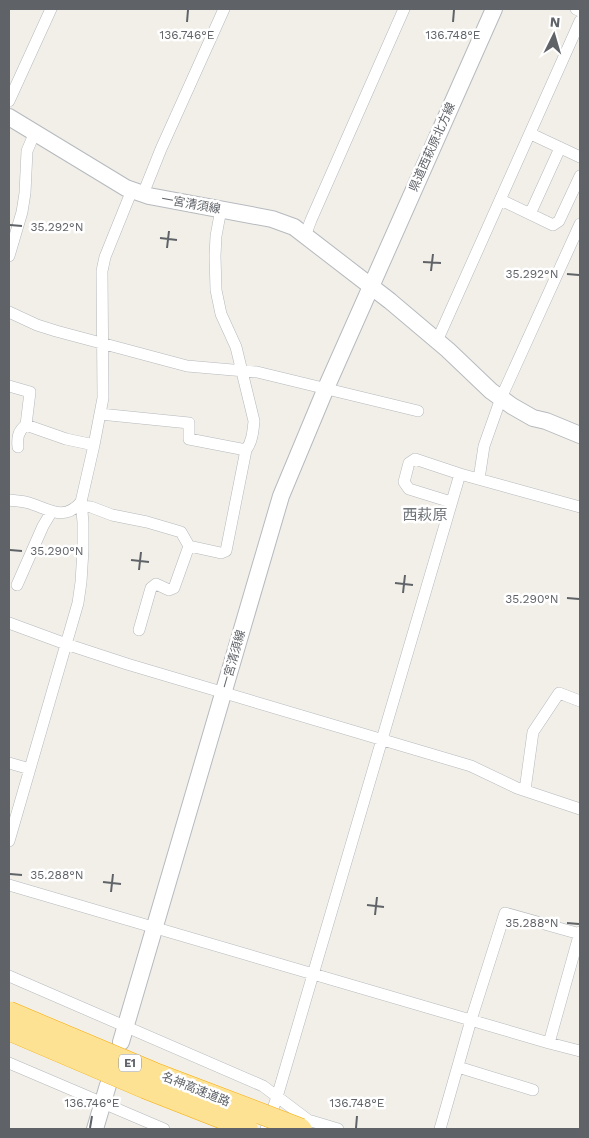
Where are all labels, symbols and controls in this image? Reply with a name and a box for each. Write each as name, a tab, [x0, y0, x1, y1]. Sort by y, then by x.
north arrow	[529, 10, 579, 60]
text: N	[549, 14, 561, 30]
text: 136.746°E	[160, 28, 215, 42]
text: 136.748°E	[426, 28, 481, 42]
street label: 県道西萩原北方線	[406, 100, 458, 194]
street label: 一宮清須線	[160, 192, 222, 216]
text: 35.292°N	[31, 220, 83, 234]
text: 35.292°N	[506, 267, 558, 281]
district label: 西萩原	[402, 506, 448, 524]
text: 35.290°N	[30, 544, 84, 558]
text: 35.290°N	[505, 592, 559, 606]
street label: 一宮清須線	[218, 628, 248, 690]
text: 35.288°N	[30, 868, 84, 882]
text: 35.288°N	[505, 916, 559, 930]
road number: E1	[119, 1054, 141, 1072]
street label: 名神高速道路	[160, 1069, 232, 1109]
text: 136.746°E	[65, 1096, 120, 1110]
text: 136.748°E	[330, 1096, 385, 1110]

